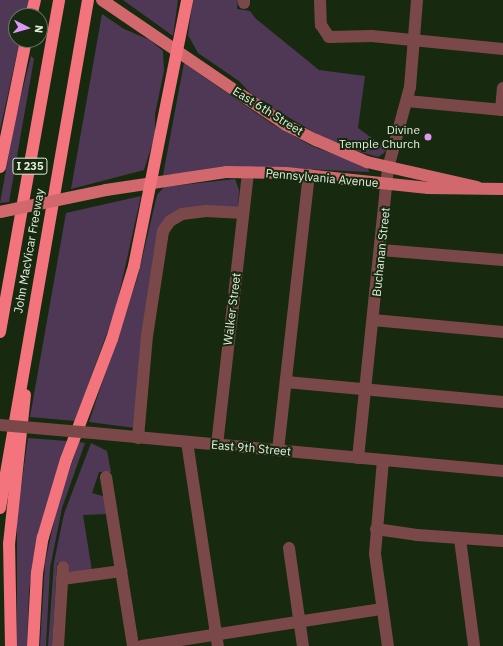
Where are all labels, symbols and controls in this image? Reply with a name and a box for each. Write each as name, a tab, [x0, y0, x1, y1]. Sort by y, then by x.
north arrow	[8, 8, 48, 48]
text: N	[32, 24, 46, 34]
street label: East 6th Street	[230, 84, 306, 138]
place label: Divine Temple Church	[339, 123, 420, 151]
marker: Divine Temple Church	[423, 132, 433, 142]
road number: I 235	[12, 157, 48, 175]
street label: Pennsylvania Avenue	[265, 166, 379, 190]
street label: John MacVicar Freeway	[11, 187, 47, 315]
street label: Buchanan Street	[369, 207, 393, 297]
street label: Walker Street	[220, 272, 244, 346]
street label: East 9th Street	[210, 437, 292, 459]

